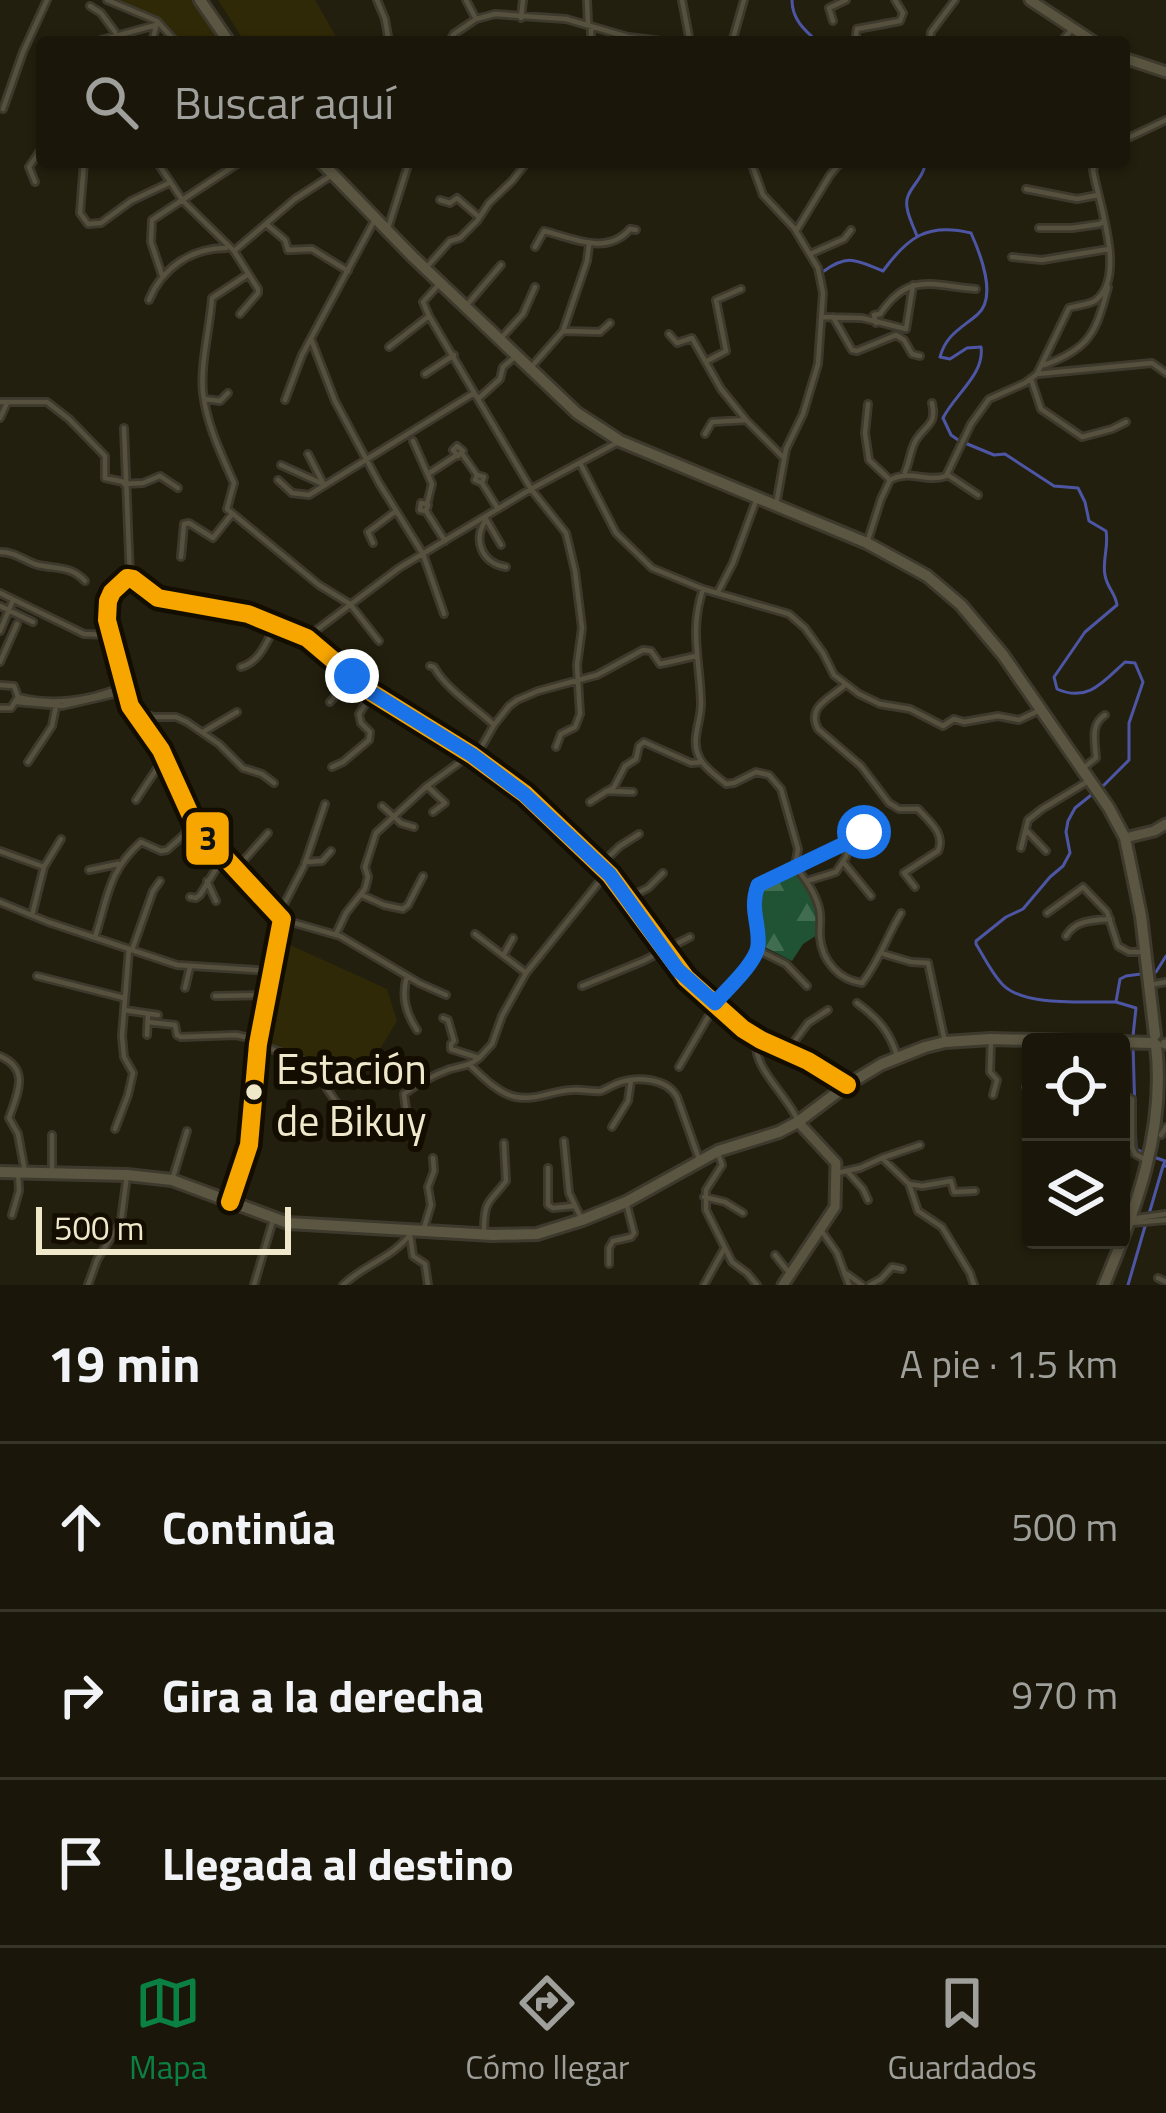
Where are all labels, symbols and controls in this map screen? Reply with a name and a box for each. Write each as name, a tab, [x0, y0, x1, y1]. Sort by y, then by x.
search box	[36, 36, 1130, 168]
text: Buscar aquí	[174, 68, 394, 136]
icon: search	[78, 69, 144, 135]
route end	[325, 649, 379, 703]
route start	[837, 805, 891, 859]
line badge: 3	[184, 810, 231, 867]
text: 3	[199, 813, 217, 863]
map controls	[1022, 1033, 1130, 1249]
button: locate	[1022, 1033, 1130, 1141]
place label: Estación de Bikuy	[276, 1036, 427, 1152]
marker: Estación de Bikuy	[243, 1081, 265, 1103]
button: layers	[1022, 1141, 1130, 1249]
scale bar	[36, 1201, 291, 1254]
text: 500 m	[54, 1203, 144, 1253]
text: 19 min	[48, 1324, 201, 1402]
text: A pie · 1.5 km	[900, 1334, 1118, 1393]
text: Continúa	[162, 1493, 336, 1561]
icon: ahead	[48, 1494, 114, 1560]
text: 500 m	[1011, 1497, 1118, 1556]
text: Gira a la derecha	[162, 1661, 484, 1729]
icon: right	[48, 1662, 114, 1728]
text: 970 m	[1011, 1665, 1118, 1724]
text: Llegada al destino	[162, 1829, 514, 1897]
icon: arrive	[48, 1830, 114, 1896]
tab: Mapa	[129, 1970, 207, 2092]
tab: Cómo llegar	[465, 1970, 629, 2092]
tab: Guardados	[887, 1970, 1037, 2092]

